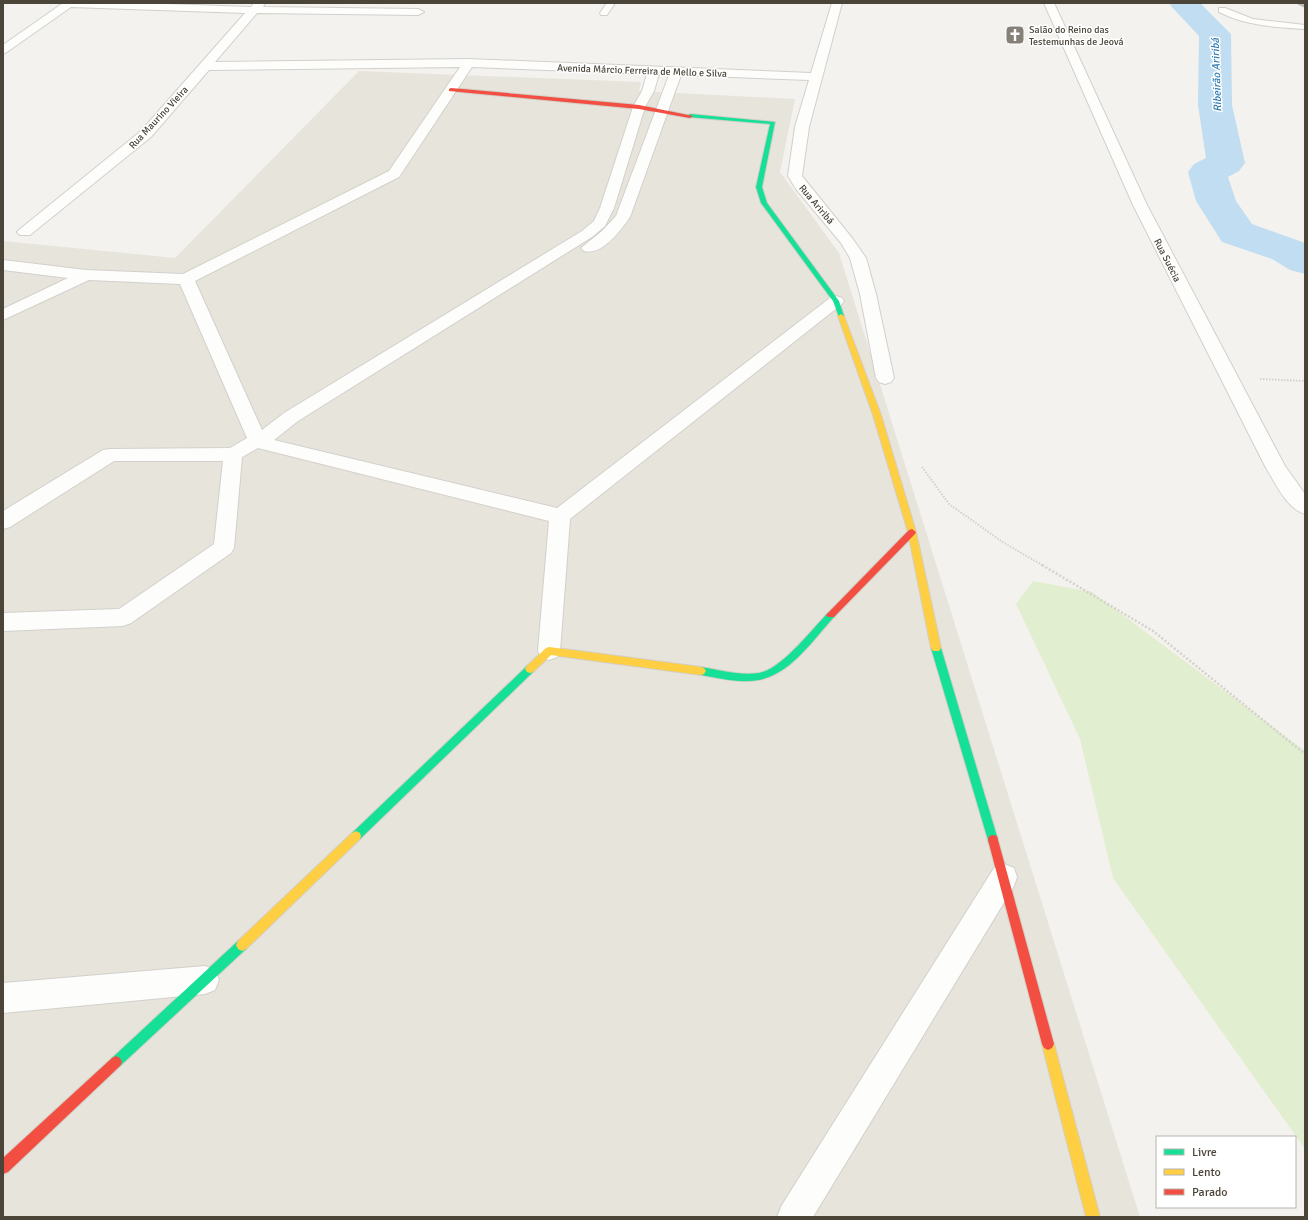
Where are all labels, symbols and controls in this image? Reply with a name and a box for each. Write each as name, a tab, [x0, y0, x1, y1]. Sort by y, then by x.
church icon: Salão do Reino das Testemunhas de Jeová	[1004, 24, 1026, 46]
place label: Salão do Reino das Testemunhas de Jeová	[1029, 24, 1124, 48]
water label: Ribeirão Ariribá	[1209, 36, 1224, 112]
street label: Avenida Márcio Ferreira de Mello e Silva	[557, 62, 727, 80]
street label: Rua Maurino Vieira	[127, 84, 191, 152]
street label: Rua Ariribá	[796, 182, 836, 227]
street label: Rua Suécia	[1151, 237, 1183, 284]
legend	[1156, 1136, 1296, 1208]
text: Livre	[1192, 1145, 1217, 1160]
text: Lento	[1192, 1165, 1221, 1180]
text: Parado	[1192, 1185, 1228, 1200]

